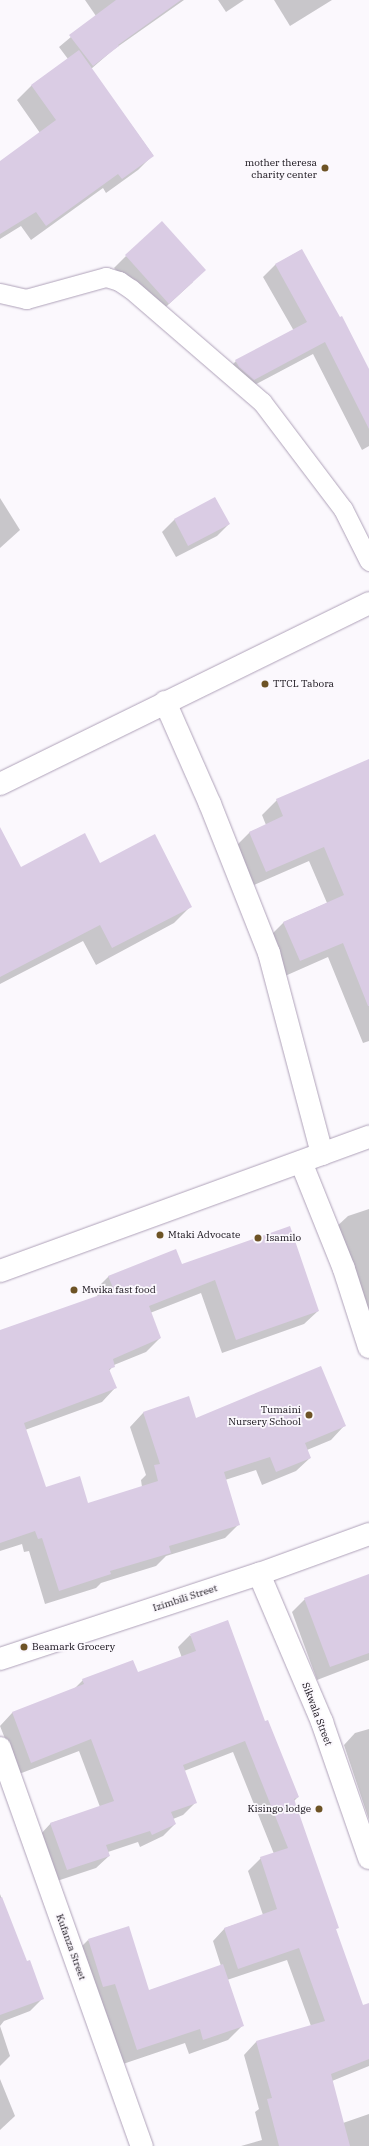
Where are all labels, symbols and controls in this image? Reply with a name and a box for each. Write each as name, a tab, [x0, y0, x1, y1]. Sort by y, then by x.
place label: mother theresa charity center	[245, 156, 317, 180]
marker: mother theresa charity center	[320, 163, 330, 173]
place label: TTCL Tabora	[273, 678, 334, 690]
marker: TTCL Tabora	[260, 679, 270, 689]
place label: Mtaki Advocate	[168, 1229, 240, 1241]
marker: Mtaki Advocate	[155, 1230, 165, 1240]
place label: Isamilo	[266, 1232, 301, 1244]
marker: Isamilo	[253, 1233, 263, 1243]
place label: Mwika fast food	[82, 1284, 156, 1296]
marker: Mwika fast food	[69, 1285, 79, 1295]
place label: Tumaini Nursery School	[228, 1403, 301, 1426]
marker: Tumaini Nursery School	[304, 1410, 314, 1420]
street label: Izimbili Street	[151, 1582, 219, 1614]
place label: Beamark Grocery	[32, 1641, 115, 1653]
marker: Beamark Grocery	[19, 1642, 29, 1652]
street label: Sikwala Street	[299, 1681, 335, 1747]
place label: Kisingo lodge	[247, 1803, 311, 1815]
marker: Kisingo lodge	[314, 1804, 324, 1814]
street label: Kufanza Street	[54, 1912, 88, 1982]

